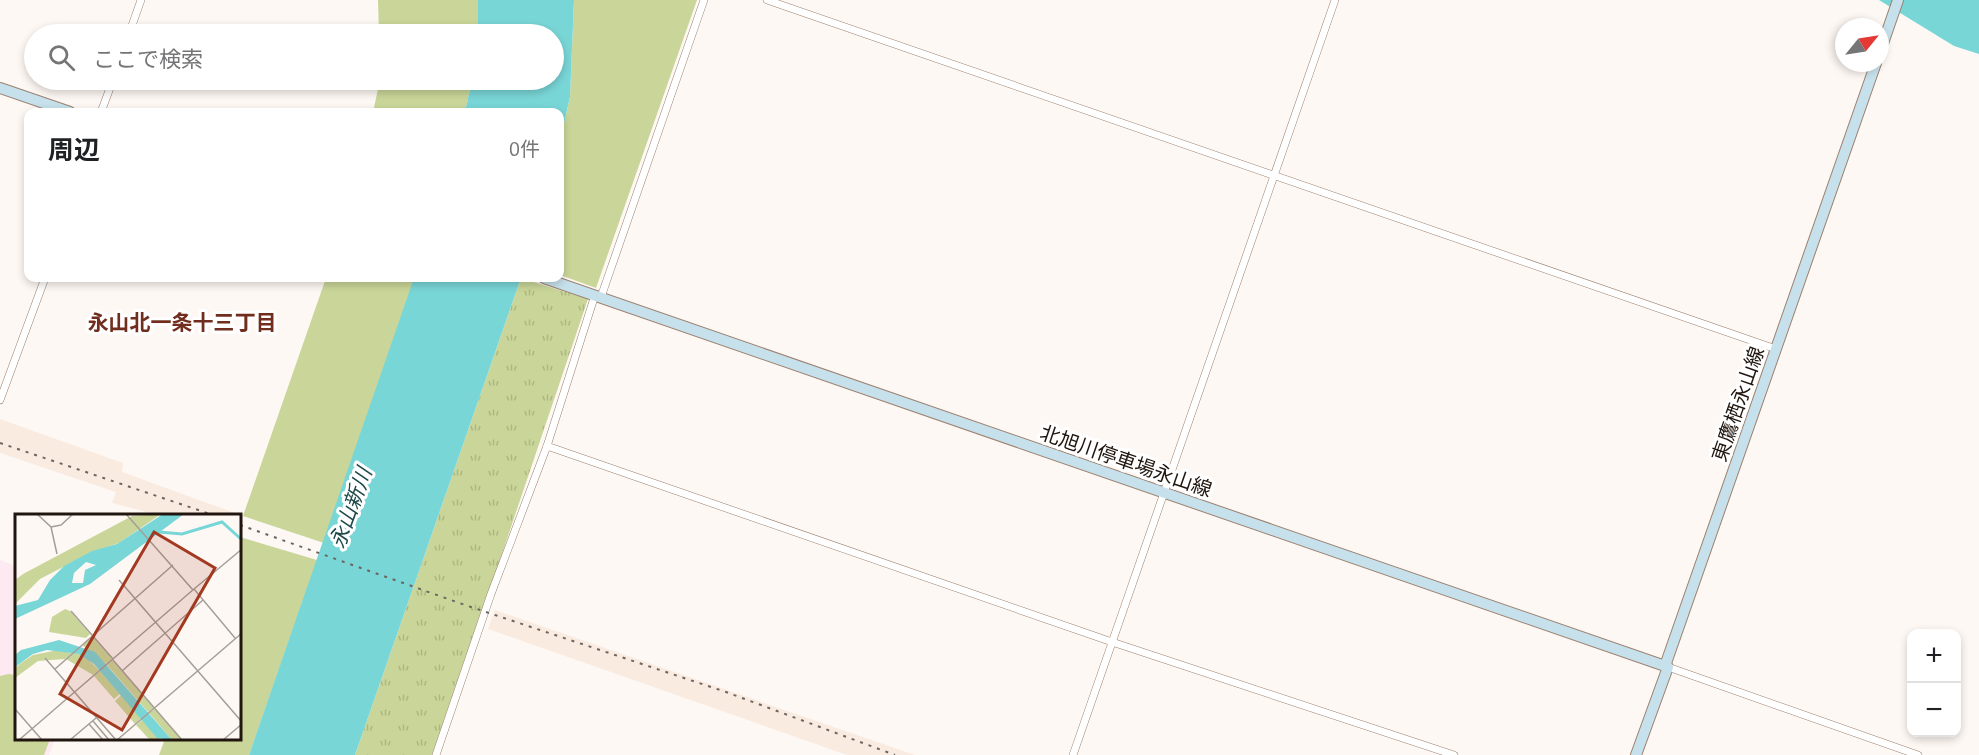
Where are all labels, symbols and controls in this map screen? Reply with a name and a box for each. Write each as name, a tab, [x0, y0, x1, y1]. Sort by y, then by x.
north arrow	[1835, 18, 1889, 72]
search box	[24, 24, 564, 90]
icon: search	[45, 41, 78, 74]
text: ここで検索	[93, 45, 203, 73]
text: 周辺	[48, 133, 100, 166]
text: 0件	[509, 136, 540, 162]
district label: 永山北一条十三丁目	[88, 309, 277, 336]
street label: 東鷹栖永山線	[1706, 343, 1770, 465]
street label: 北旭川停車場永山線	[1037, 419, 1215, 503]
water label: 永山新川	[323, 462, 378, 552]
inset map	[15, 514, 242, 740]
map controls	[1907, 629, 1961, 737]
button: +	[1907, 629, 1961, 683]
button: −	[1907, 683, 1961, 737]

